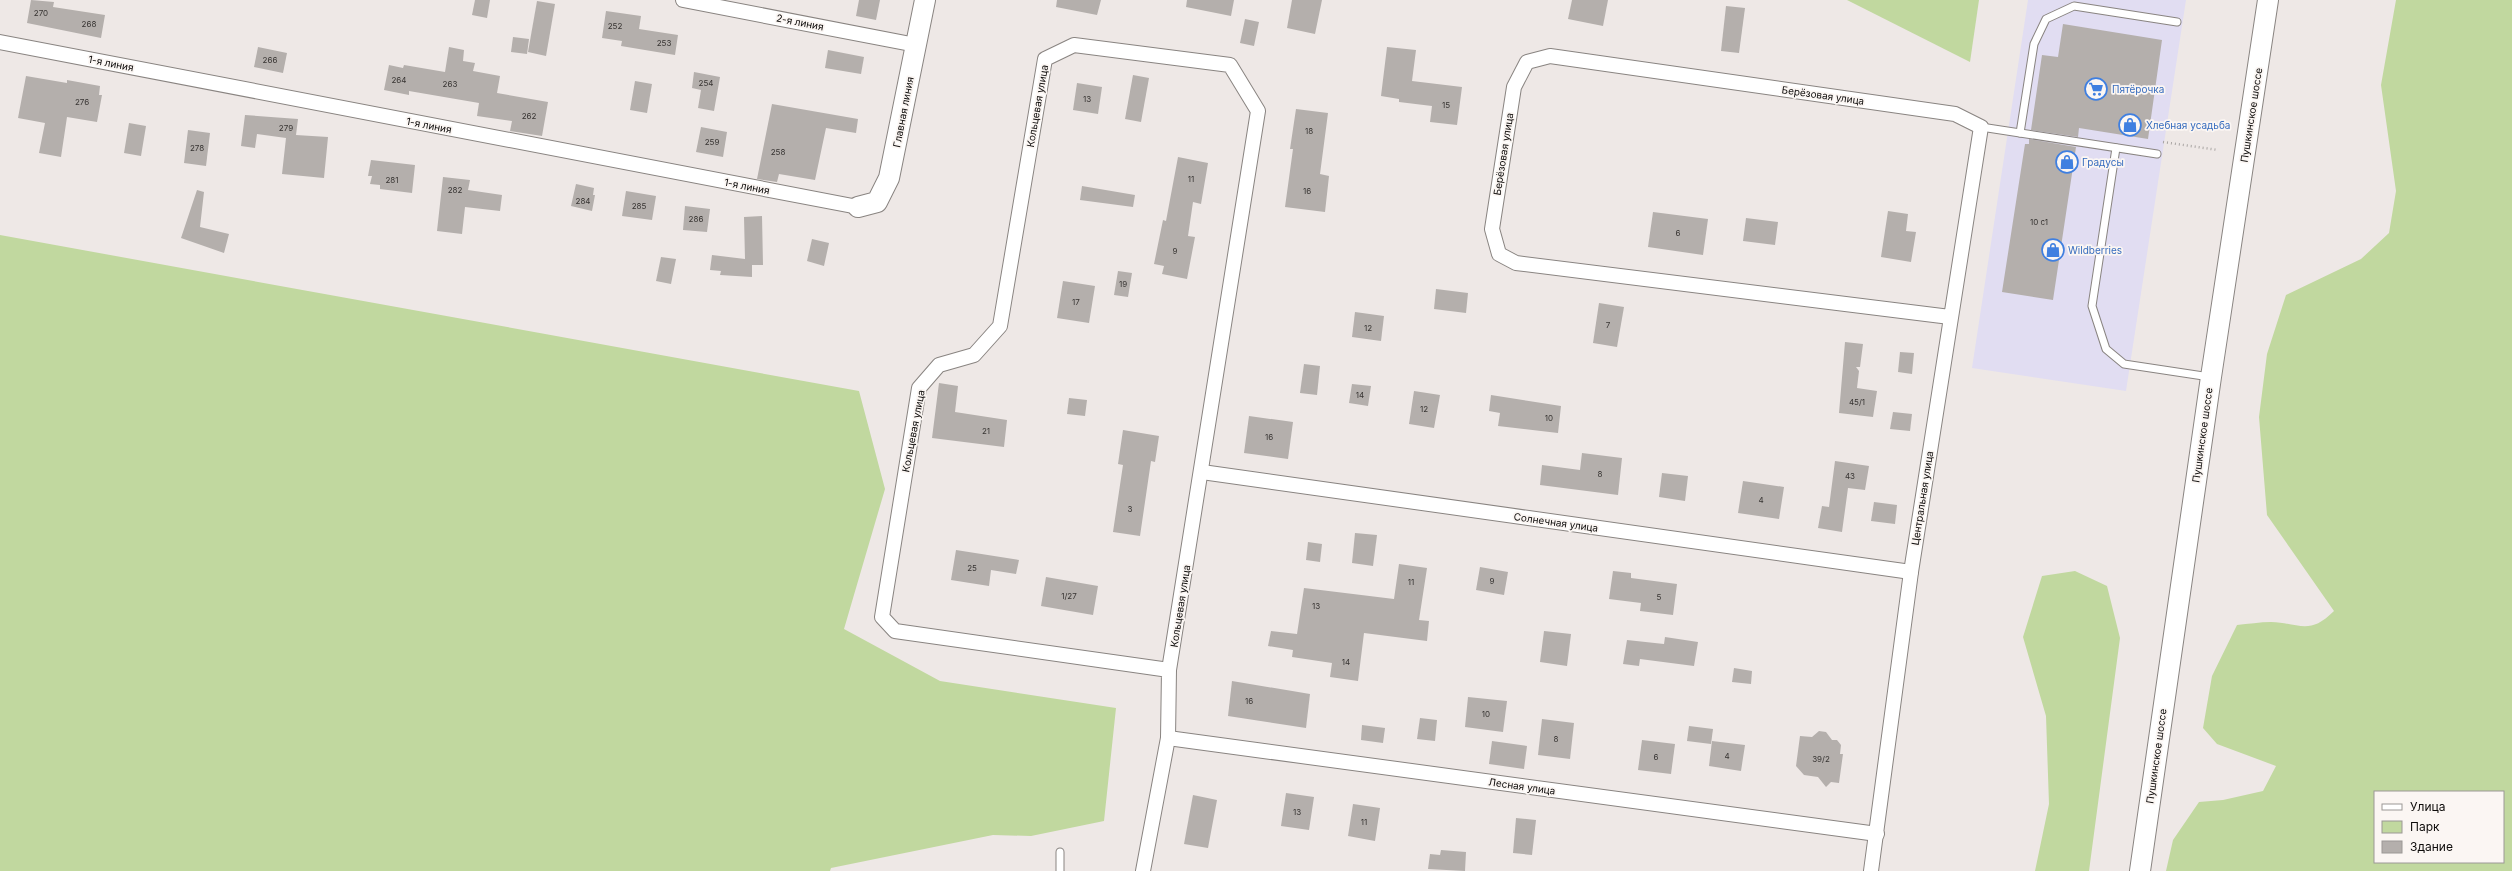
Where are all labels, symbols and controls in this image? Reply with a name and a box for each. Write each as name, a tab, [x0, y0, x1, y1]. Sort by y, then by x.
house number: 270	[34, 8, 48, 18]
street label: 2-я линия	[775, 12, 825, 32]
house number: 268	[82, 19, 96, 29]
house number: 252	[608, 21, 622, 31]
house number: 253	[657, 38, 671, 48]
street label: 1-я линия	[87, 53, 135, 73]
house number: 266	[263, 55, 277, 65]
street label: Кольцевая улица	[1024, 64, 1050, 148]
street label: Пушкинское шоссе	[2238, 67, 2264, 163]
house number: 264	[391, 75, 407, 85]
street label: Главная линия	[890, 76, 916, 148]
supermarket icon: Пятёрочка	[2083, 76, 2109, 102]
house number: 254	[699, 78, 713, 88]
house number: 263	[443, 79, 457, 89]
street label: Берёзовая улица	[1781, 83, 1865, 107]
place label: Пятёрочка	[2112, 83, 2164, 95]
house number: 13	[1083, 94, 1091, 104]
house number: 276	[75, 97, 89, 107]
house number: 15	[1442, 100, 1450, 110]
house number: 262	[522, 111, 536, 121]
street label: Берёзовая улица	[1491, 112, 1515, 196]
shop icon: Хлебная усадьба	[2117, 112, 2143, 138]
street label: 1-я линия	[405, 115, 453, 135]
place label: Хлебная усадьба	[2146, 119, 2230, 131]
house number: 279	[279, 123, 293, 133]
house number: 18	[1305, 126, 1313, 136]
house number: 259	[705, 137, 719, 147]
house number: 278	[190, 143, 204, 153]
house number: 258	[771, 147, 785, 157]
shop icon: Градусы	[2054, 149, 2080, 175]
place label: Градусы	[2082, 156, 2124, 168]
house number: 11	[1188, 174, 1194, 184]
house number: 281	[385, 175, 399, 185]
street label: 1-я линия	[723, 176, 771, 196]
house number: 282	[448, 185, 462, 195]
house number: 16	[1303, 186, 1311, 196]
house number: 284	[576, 196, 591, 206]
house number: 285	[632, 201, 646, 211]
house number: 286	[689, 214, 703, 224]
house number: 10 с1	[2030, 217, 2048, 227]
house number: 6	[1676, 228, 1681, 238]
shop icon: Wildberries	[2040, 237, 2066, 263]
place label: Wildberries	[2068, 244, 2122, 256]
house number: 9	[1173, 246, 1178, 256]
house number: 19	[1119, 279, 1127, 289]
house number: 17	[1072, 297, 1080, 307]
house number: 7	[1606, 320, 1611, 330]
house number: 12	[1364, 323, 1372, 333]
street label: Пушкинское шоссе	[2189, 387, 2215, 483]
street label: Кольцевая улица	[899, 389, 927, 473]
house number: 14	[1356, 390, 1364, 400]
house number: 45/1	[1849, 397, 1865, 407]
house number: 12	[1420, 404, 1428, 414]
house number: 10	[1545, 413, 1553, 423]
house number: 21	[982, 426, 990, 436]
house number: 16	[1265, 432, 1273, 442]
street label: Центральная улица	[1909, 450, 1935, 546]
house number: 8	[1598, 469, 1603, 479]
house number: 43	[1845, 471, 1855, 481]
house number: 4	[1758, 495, 1764, 505]
house number: 3	[1128, 504, 1133, 514]
street label: Солнечная улица	[1513, 510, 1599, 534]
house number: 25	[967, 563, 977, 573]
street label: Кольцевая улица	[1168, 564, 1192, 648]
house number: 9	[1490, 576, 1495, 586]
house number: 11	[1408, 577, 1414, 587]
house number: 1/27	[1061, 591, 1077, 601]
house number: 5	[1657, 592, 1662, 602]
house number: 13	[1312, 601, 1320, 611]
house number: 14	[1342, 657, 1350, 667]
house number: 16	[1245, 696, 1253, 706]
street label: Пушкинское шоссе	[2143, 708, 2169, 804]
house number: 10	[1482, 709, 1490, 719]
house number: 8	[1554, 734, 1559, 744]
house number: 4	[1724, 751, 1730, 761]
house number: 6	[1654, 752, 1659, 762]
house number: 39/2	[1812, 754, 1830, 764]
street label: Лесная улица	[1488, 775, 1556, 797]
legend	[2374, 791, 2504, 863]
text: Улица	[2410, 799, 2445, 814]
house number: 13	[1293, 807, 1301, 817]
house number: 11	[1361, 817, 1367, 827]
text: Парк	[2410, 819, 2440, 834]
text: Здание	[2410, 839, 2453, 854]

